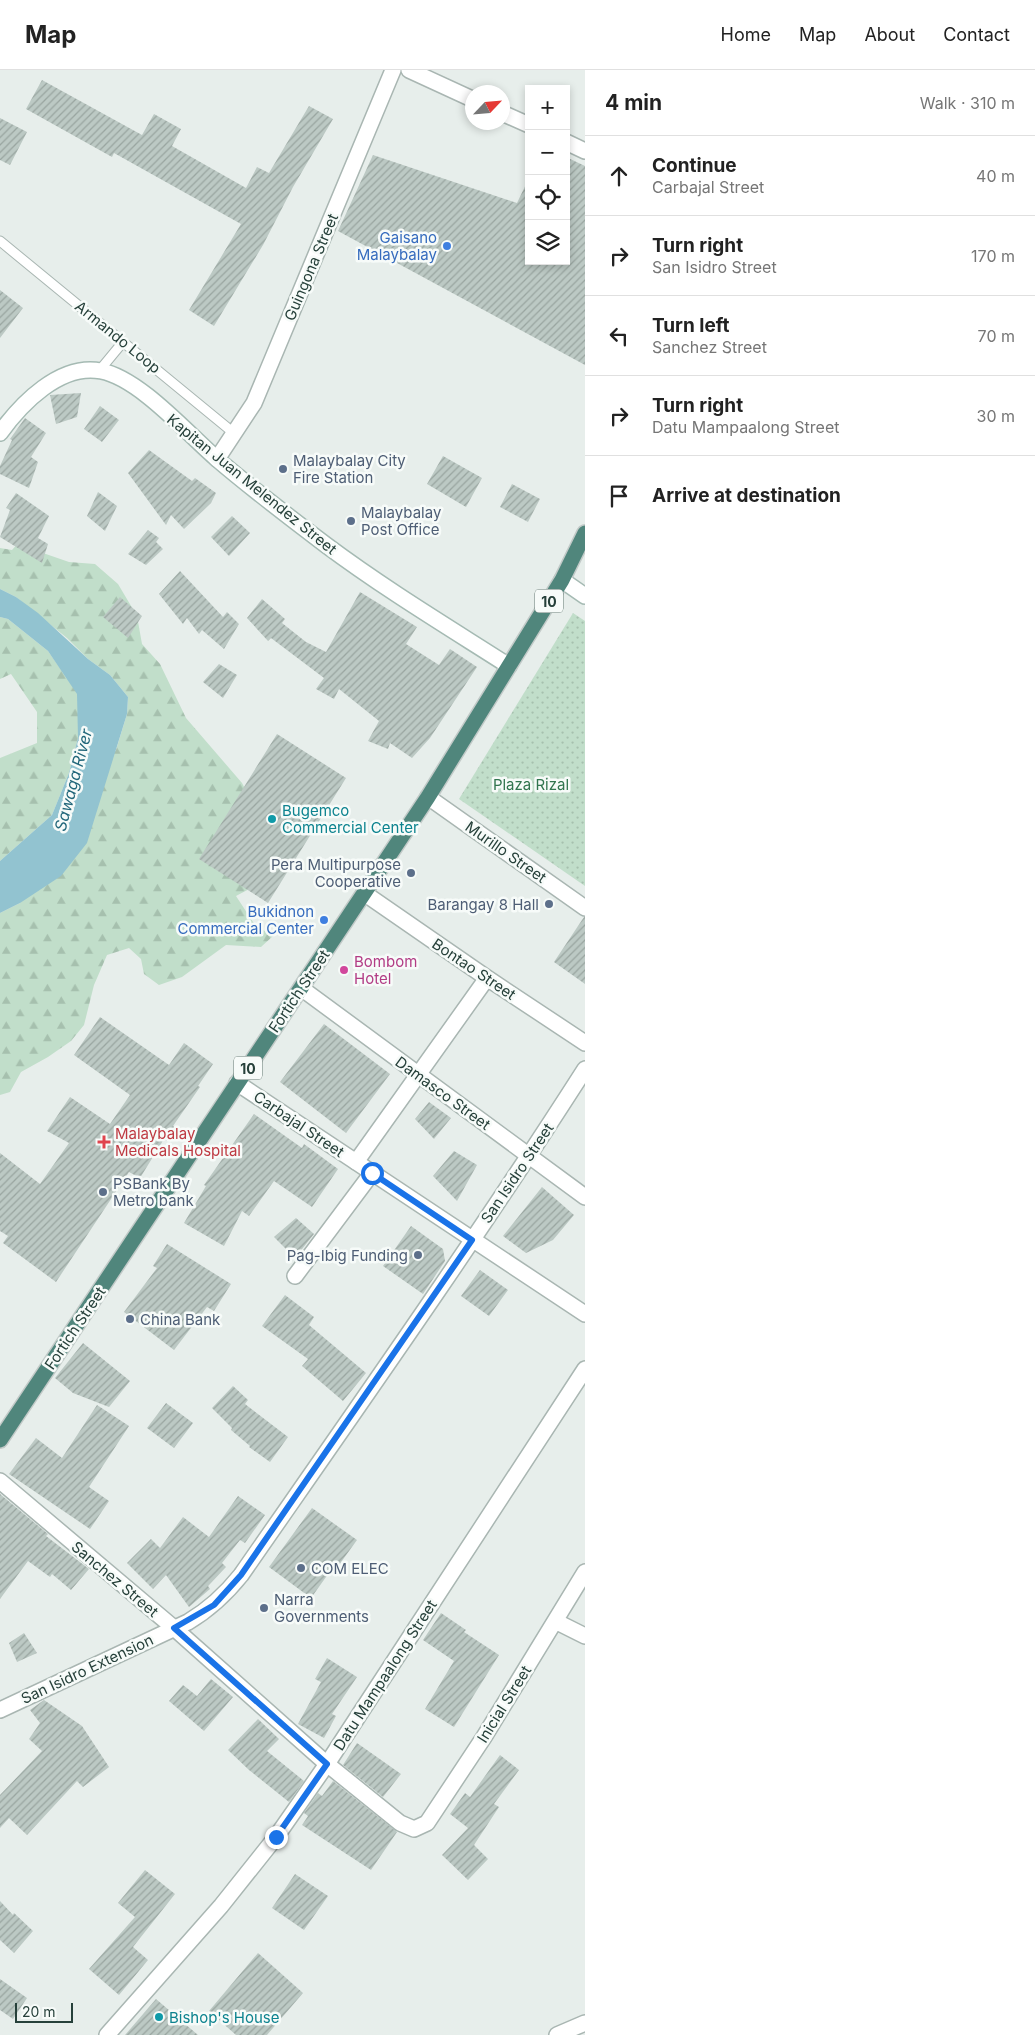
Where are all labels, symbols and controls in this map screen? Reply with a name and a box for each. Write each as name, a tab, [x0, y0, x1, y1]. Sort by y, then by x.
text: Map	[25, 20, 76, 49]
text: Home	[721, 24, 771, 45]
text: Map	[799, 24, 836, 45]
text: About	[864, 24, 915, 45]
text: Contact	[943, 24, 1010, 45]
north arrow	[465, 85, 510, 130]
map controls	[525, 85, 570, 265]
button: +	[525, 85, 570, 130]
text: 4 min	[605, 90, 662, 115]
text: Walk · 310 m	[920, 93, 1015, 113]
button: −	[525, 130, 570, 175]
text: Continue	[652, 154, 737, 177]
icon: ahead	[605, 162, 633, 190]
text: 40 m	[976, 166, 1015, 186]
button: locate	[525, 175, 570, 220]
text: Carbajal Street	[652, 177, 764, 197]
street label: Guingona Street	[280, 210, 342, 323]
button: layers	[525, 220, 570, 265]
place label: Gaisano Malaybalay	[357, 228, 438, 264]
text: Turn right	[652, 234, 743, 257]
marker: Gaisano Malaybalay	[441, 240, 453, 252]
icon: right	[605, 242, 633, 270]
text: 170 m	[971, 246, 1015, 266]
text: San Isidro Street	[652, 257, 777, 277]
street label: Armando Loop	[71, 297, 165, 377]
text: Turn left	[652, 314, 730, 337]
icon: left	[605, 322, 633, 350]
text: 70 m	[978, 326, 1015, 346]
text: Sanchez Street	[652, 337, 767, 357]
text: Turn right	[652, 394, 743, 417]
icon: right	[605, 402, 633, 430]
text: 30 m	[977, 406, 1015, 426]
street label: Kapitan Juan Melendez Street	[163, 410, 341, 558]
text: Datu Mampaalong Street	[652, 417, 839, 437]
place label: Malaybalay City Fire Station	[293, 451, 406, 487]
marker: Malaybalay City Fire Station	[277, 463, 289, 475]
icon: arrive	[605, 482, 633, 510]
text: Arrive at destination	[652, 484, 841, 507]
place label: Malaybalay Post Office	[361, 503, 442, 539]
marker: Malaybalay Post Office	[345, 515, 357, 527]
road number: 10	[535, 590, 563, 612]
water label: Sawaga River	[50, 726, 96, 833]
park label: Plaza Rizal	[493, 775, 569, 794]
place label: Bugemco Commercial Center	[282, 801, 419, 837]
marker: Bugemco Commercial Center	[266, 813, 278, 825]
street label: Murillo Street	[462, 817, 550, 887]
place label: Pera Multipurpose Cooperative	[271, 855, 401, 891]
marker: Pera Multipurpose Cooperative	[405, 867, 417, 879]
place label: Barangay 8 Hall	[427, 895, 539, 914]
marker: Barangay 8 Hall	[543, 898, 555, 910]
place label: Bukidnon Commercial Center	[177, 902, 314, 938]
marker: Bukidnon Commercial Center	[318, 914, 330, 926]
street label: Bontao Street	[429, 934, 519, 1004]
street label: Fortich Street	[264, 946, 334, 1036]
place label: Bombom Hotel	[354, 952, 417, 988]
marker: Bombom Hotel	[338, 964, 350, 976]
street label: Damasco Street	[392, 1052, 494, 1134]
road number: 10	[234, 1056, 262, 1080]
street label: Carbajal Street	[250, 1087, 348, 1161]
street label: San Isidro Street	[476, 1119, 558, 1227]
place label: Malaybalay Medicals Hospital	[115, 1124, 241, 1160]
marker: Malaybalay Medicals Hospital	[97, 1135, 111, 1149]
route start	[361, 1162, 384, 1185]
place label: PSBank By Metro bank	[113, 1174, 194, 1210]
marker: PSBank By Metro bank	[97, 1186, 109, 1198]
place label: Pag-Ibig Funding	[287, 1246, 408, 1265]
marker: Pag-Ibig Funding	[412, 1249, 424, 1261]
street label: Fortich Street	[40, 1283, 110, 1373]
place label: China Bank	[140, 1310, 221, 1329]
marker: China Bank	[124, 1313, 136, 1325]
street label: Sanchez Street	[68, 1537, 162, 1621]
place label: COM ELEC	[311, 1559, 389, 1578]
marker: COM ELEC	[295, 1562, 307, 1574]
place label: Narra Governments	[274, 1590, 369, 1626]
street label: Datu Mampaalong Street	[329, 1596, 441, 1754]
marker: Narra Governments	[258, 1602, 270, 1614]
street label: San Isidro Extension	[18, 1630, 156, 1708]
street label: Inicial Street	[473, 1662, 535, 1746]
route end	[265, 1826, 288, 1849]
scale bar	[15, 2000, 72, 2023]
text: 20 m	[22, 2003, 56, 2020]
place label: Bishop's House	[169, 2008, 280, 2027]
marker: Bishop's House	[153, 2011, 165, 2023]

